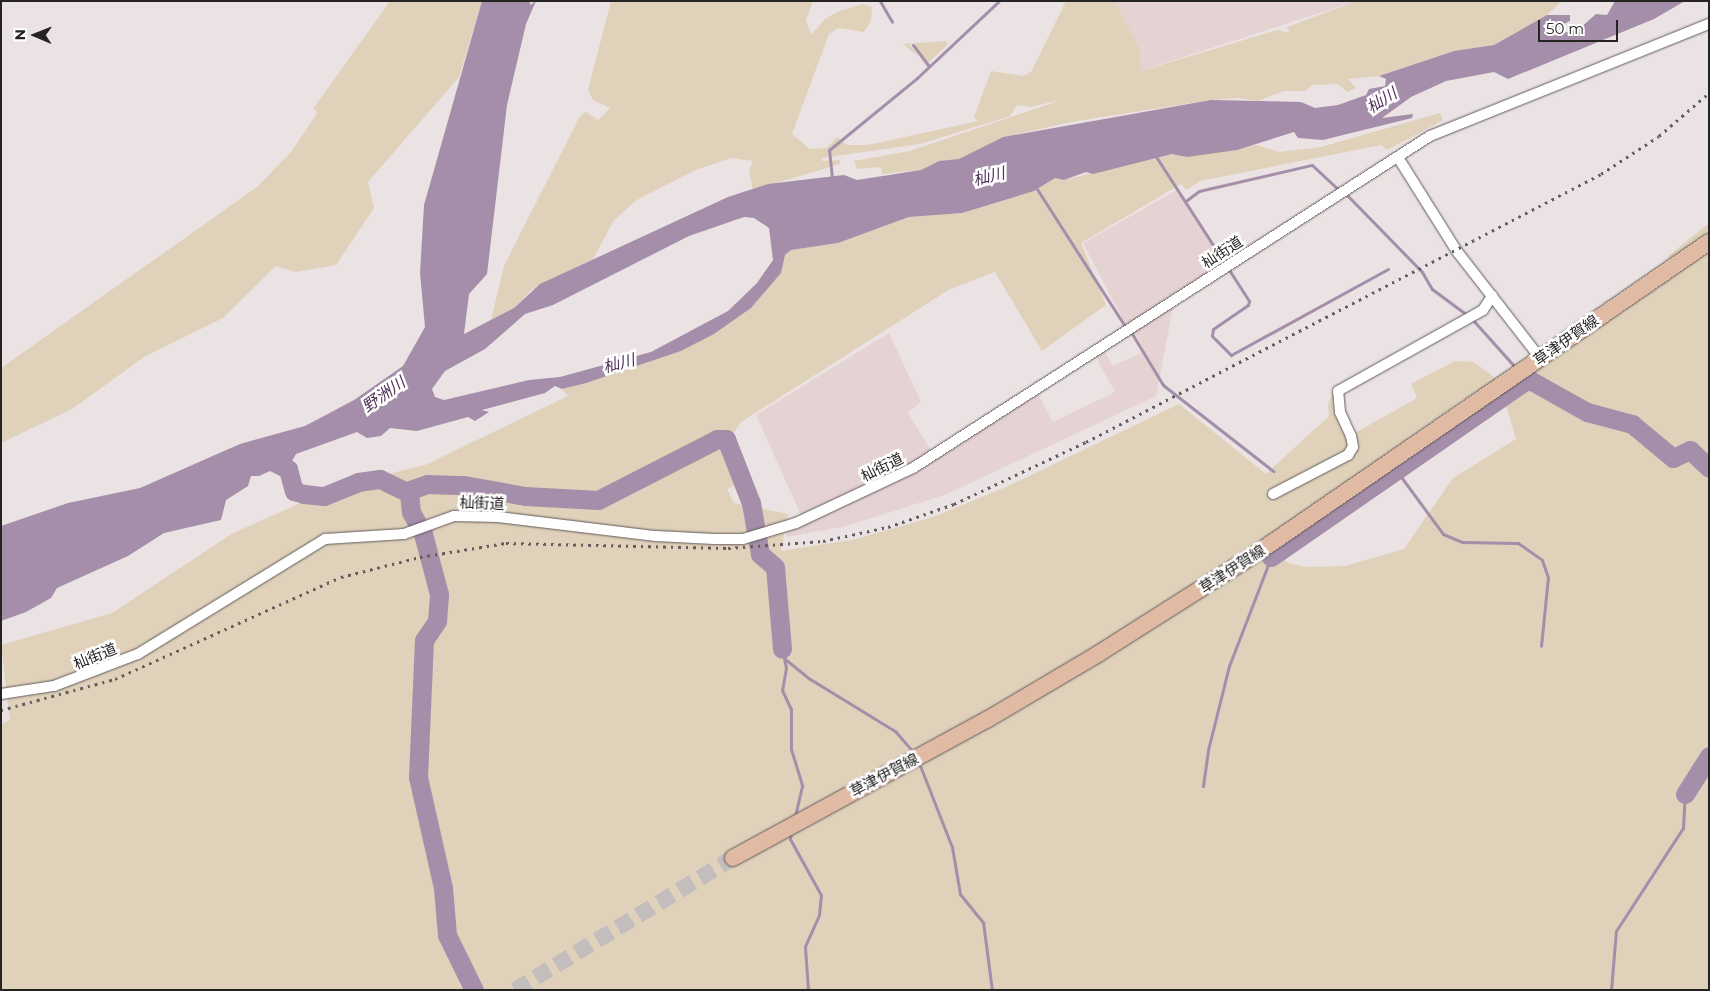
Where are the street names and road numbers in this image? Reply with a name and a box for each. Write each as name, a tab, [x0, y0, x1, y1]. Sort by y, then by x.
street label: 杣街道	[1198, 232, 1246, 272]
street label: 草津伊賀線	[1530, 311, 1602, 369]
street label: 杣街道	[858, 449, 906, 485]
street label: 杣街道	[459, 493, 505, 513]
street label: 草津伊賀線	[1196, 541, 1268, 597]
street label: 杣街道	[71, 639, 119, 673]
street label: 草津伊賀線	[847, 749, 921, 801]

